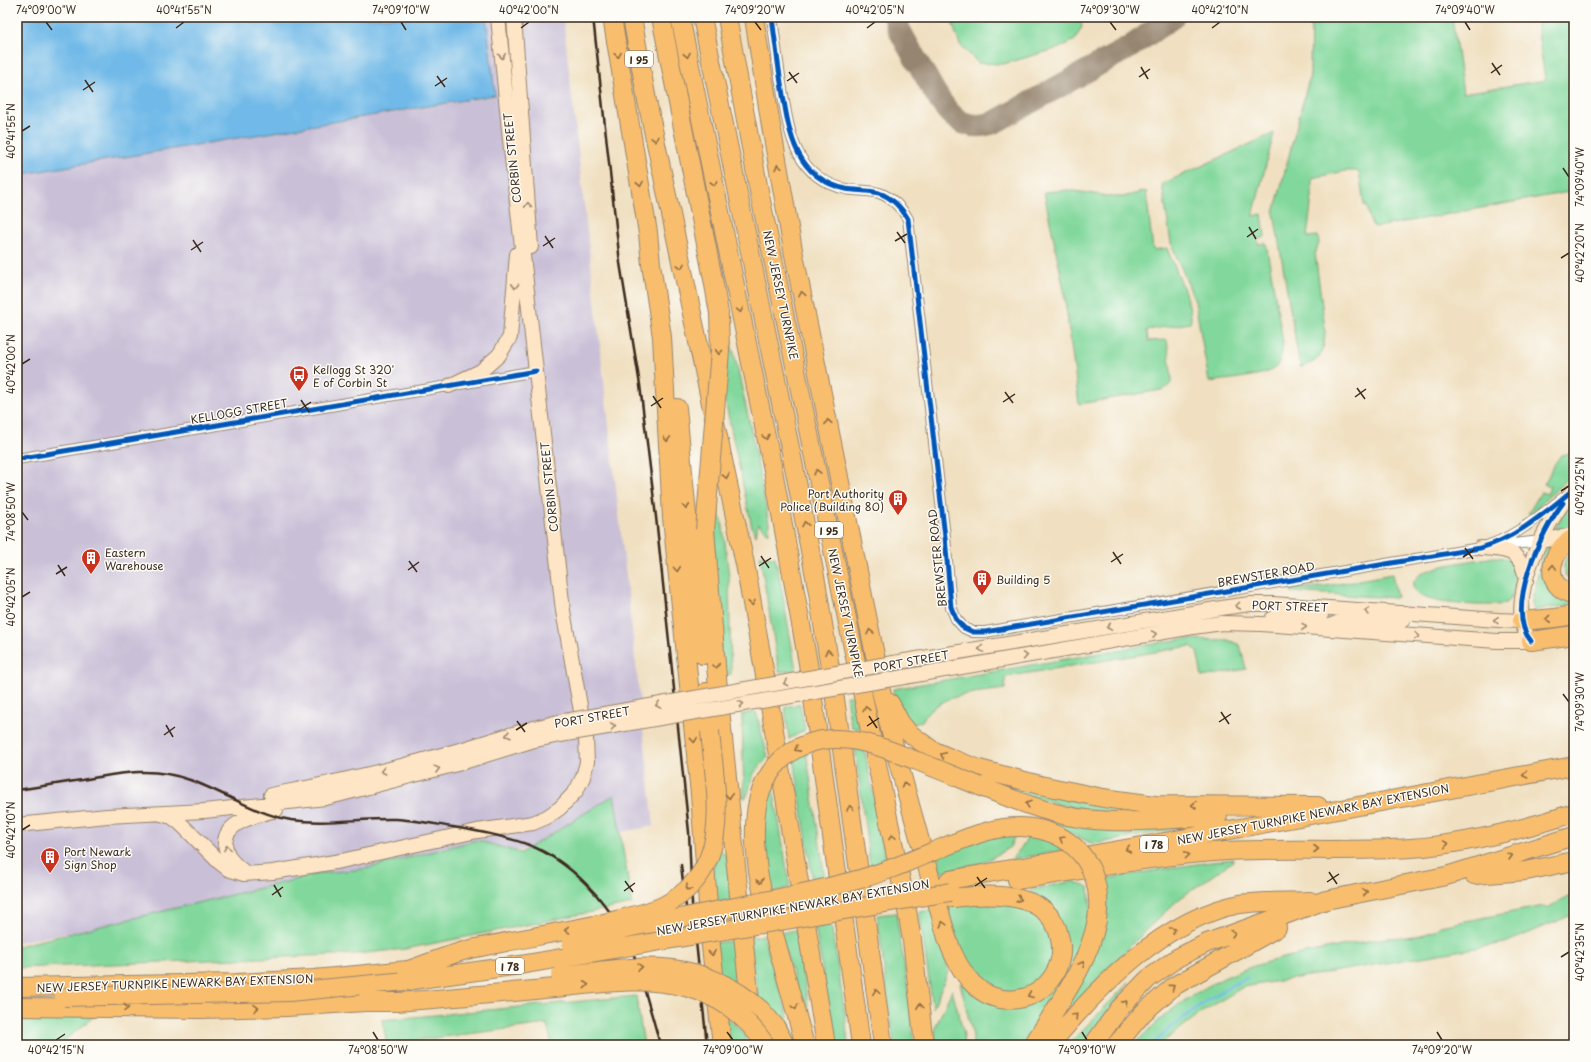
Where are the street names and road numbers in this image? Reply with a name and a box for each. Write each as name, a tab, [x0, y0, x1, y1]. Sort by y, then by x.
road number: I 95	[625, 51, 653, 67]
street label: CORBIN STREET	[499, 112, 525, 204]
street label: NEW JERSEY TURNPIKE	[759, 229, 803, 361]
street label: KELLOGG STREET	[189, 394, 289, 428]
street label: CORBIN STREET	[536, 441, 562, 533]
street label: BREWSTER ROAD	[923, 508, 951, 608]
road number: I 95	[815, 522, 843, 538]
street label: NEW JERSEY TURNPIKE	[824, 547, 868, 679]
street label: BREWSTER ROAD	[1216, 557, 1316, 591]
street label: PORT STREET	[1251, 596, 1329, 616]
street label: PORT STREET	[872, 646, 951, 676]
street label: PORT STREET	[553, 702, 632, 732]
street label: NEW JERSEY TURNPIKE NEWARK BAY EXTENSION	[1176, 779, 1450, 849]
road number: I 78	[1140, 836, 1168, 852]
street label: NEW JERSEY TURNPIKE NEWARK BAY EXTENSION	[655, 875, 931, 939]
road number: I 78	[496, 958, 524, 974]
street label: NEW JERSEY TURNPIKE NEWARK BAY EXTENSION	[36, 970, 314, 996]

